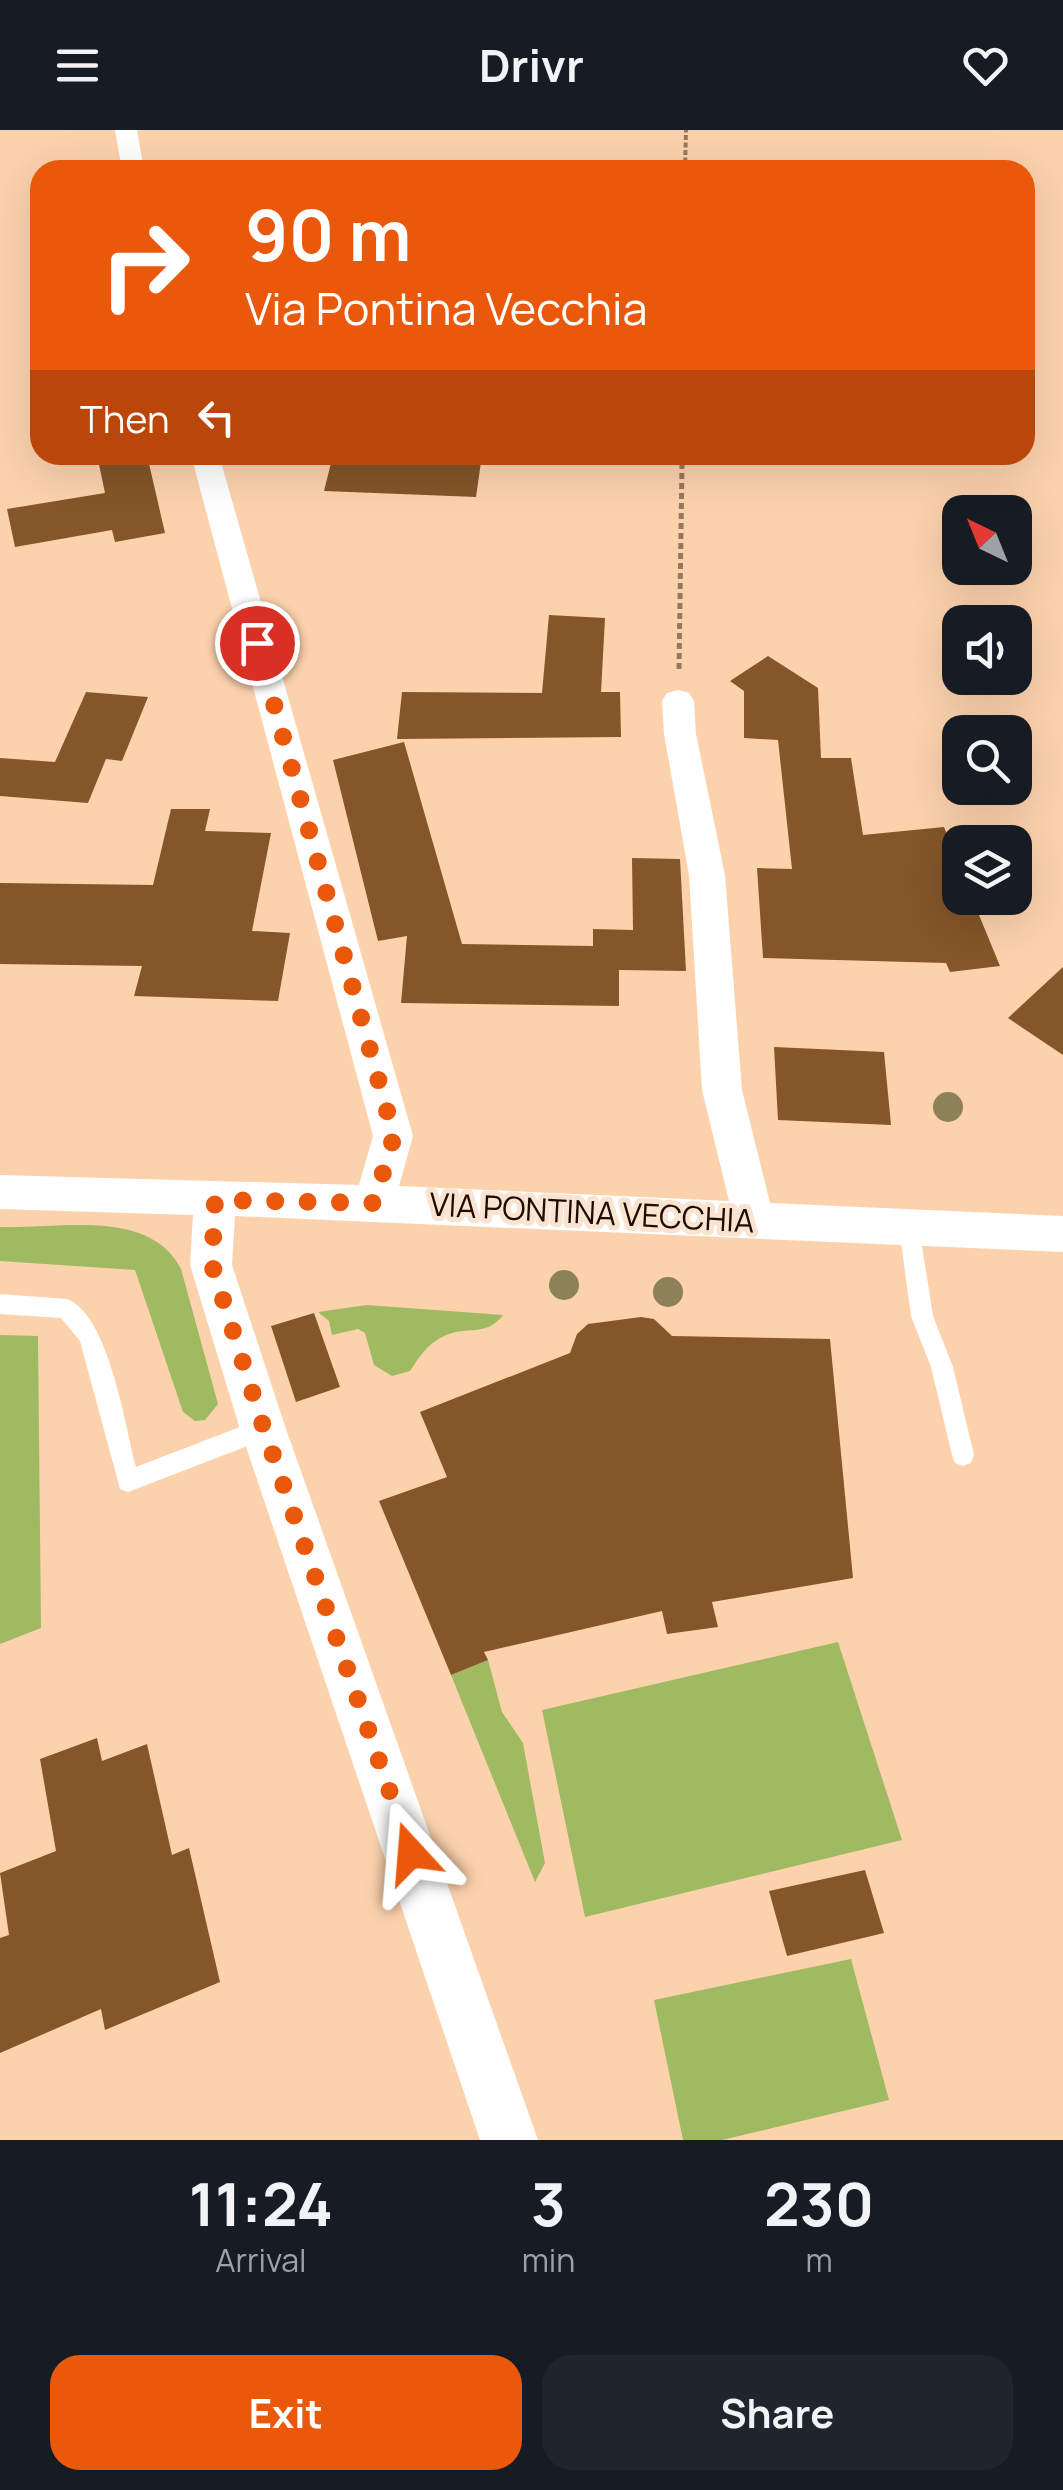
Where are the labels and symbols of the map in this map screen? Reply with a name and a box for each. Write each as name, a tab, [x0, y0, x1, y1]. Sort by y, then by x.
north arrow	[942, 495, 1032, 585]
pin	[215, 601, 300, 686]
street label: VIA PONTINA VECCHIA	[429, 1182, 756, 1242]
position arrow	[359, 1801, 463, 1905]

